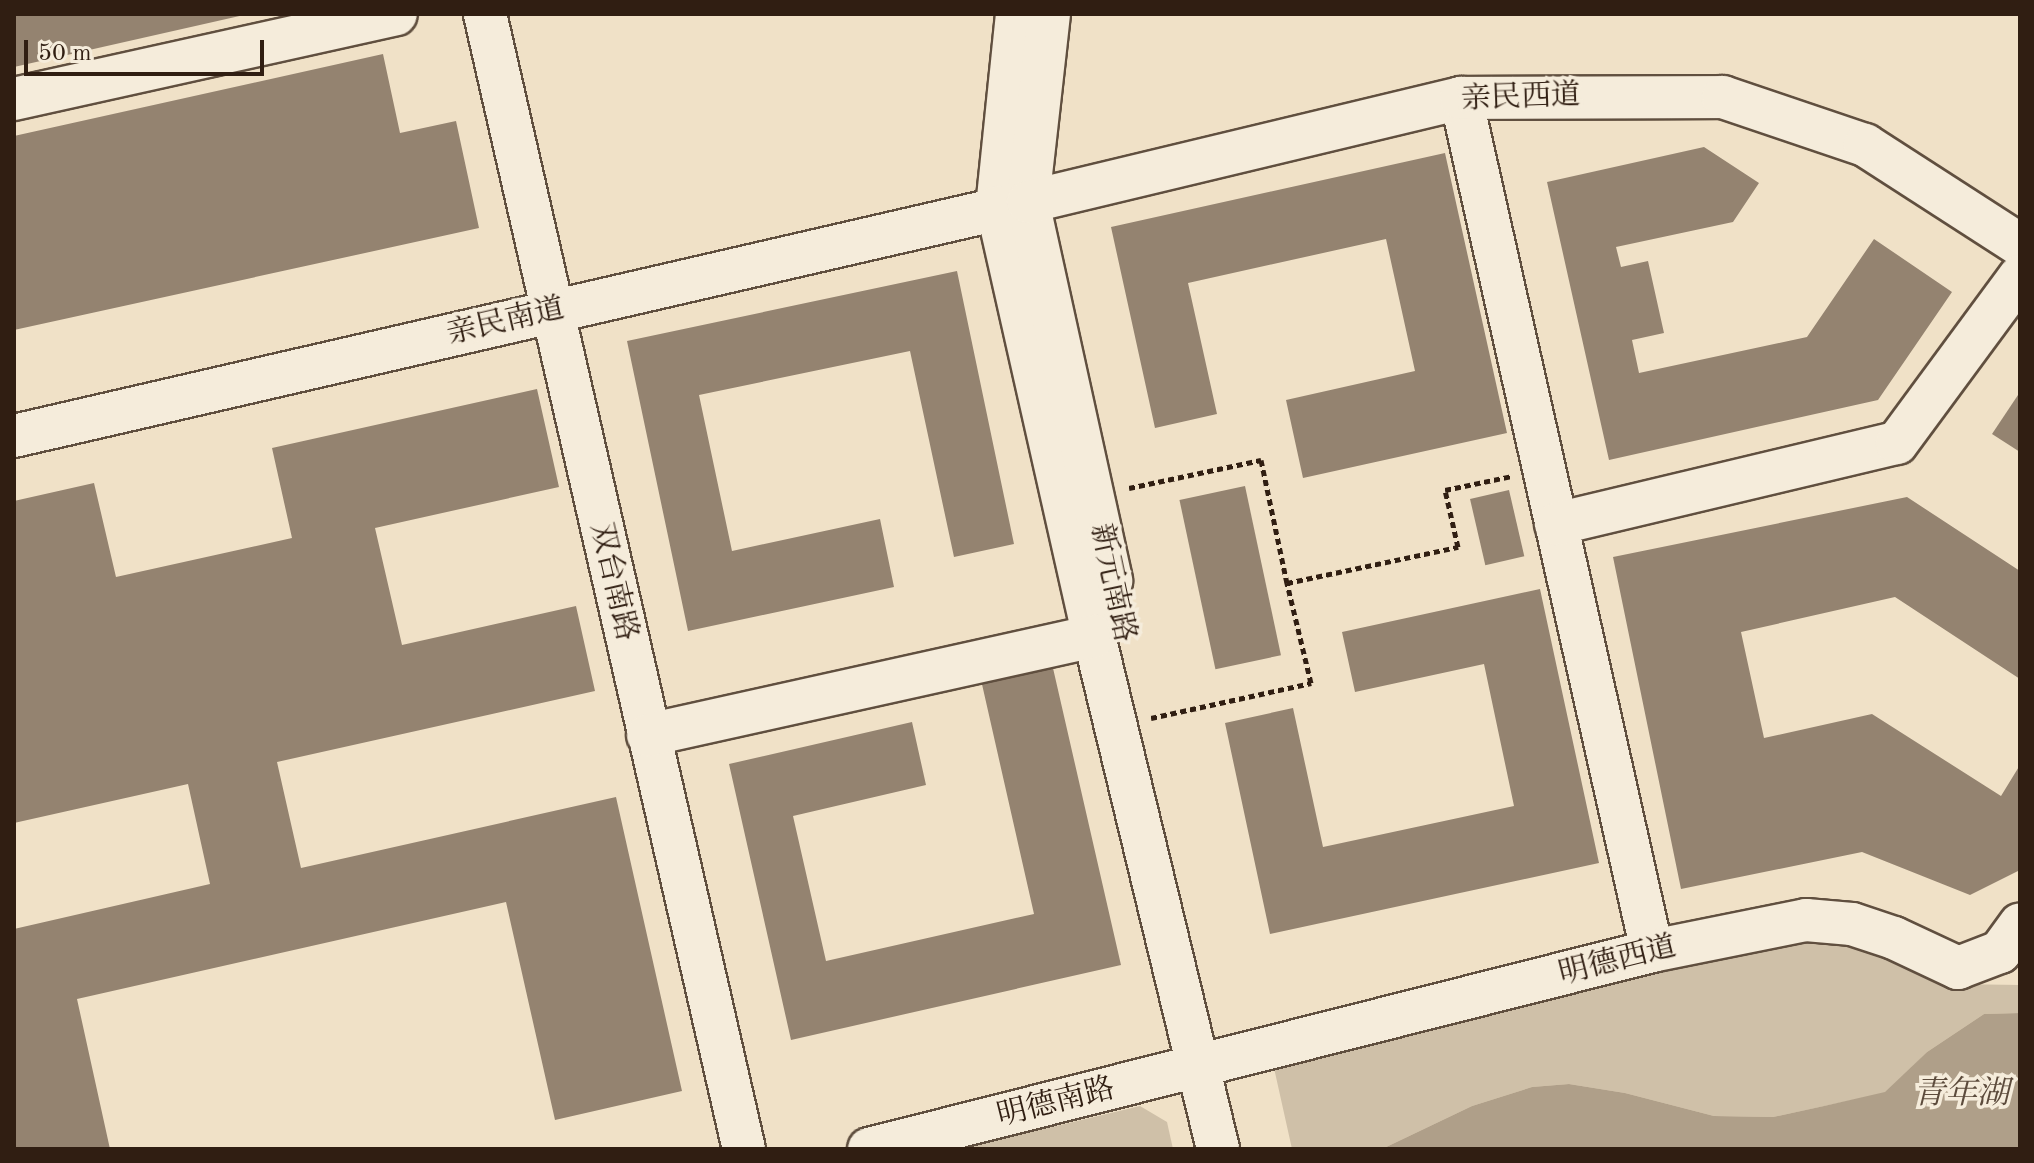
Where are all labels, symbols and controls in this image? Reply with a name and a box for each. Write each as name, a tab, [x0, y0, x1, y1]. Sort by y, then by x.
scale bar	[28, 24, 268, 74]
text: 50 m	[38, 42, 92, 66]
street label: 亲民西道	[1460, 78, 1582, 118]
street label: 亲民南道	[443, 291, 569, 353]
street label: 双台南路	[582, 519, 644, 645]
street label: 新元南路	[1082, 521, 1142, 645]
street label: 明德西道	[1555, 929, 1681, 993]
street label: 明德南路	[993, 1071, 1119, 1135]
water label: 青年湖	[1913, 1076, 2009, 1114]

